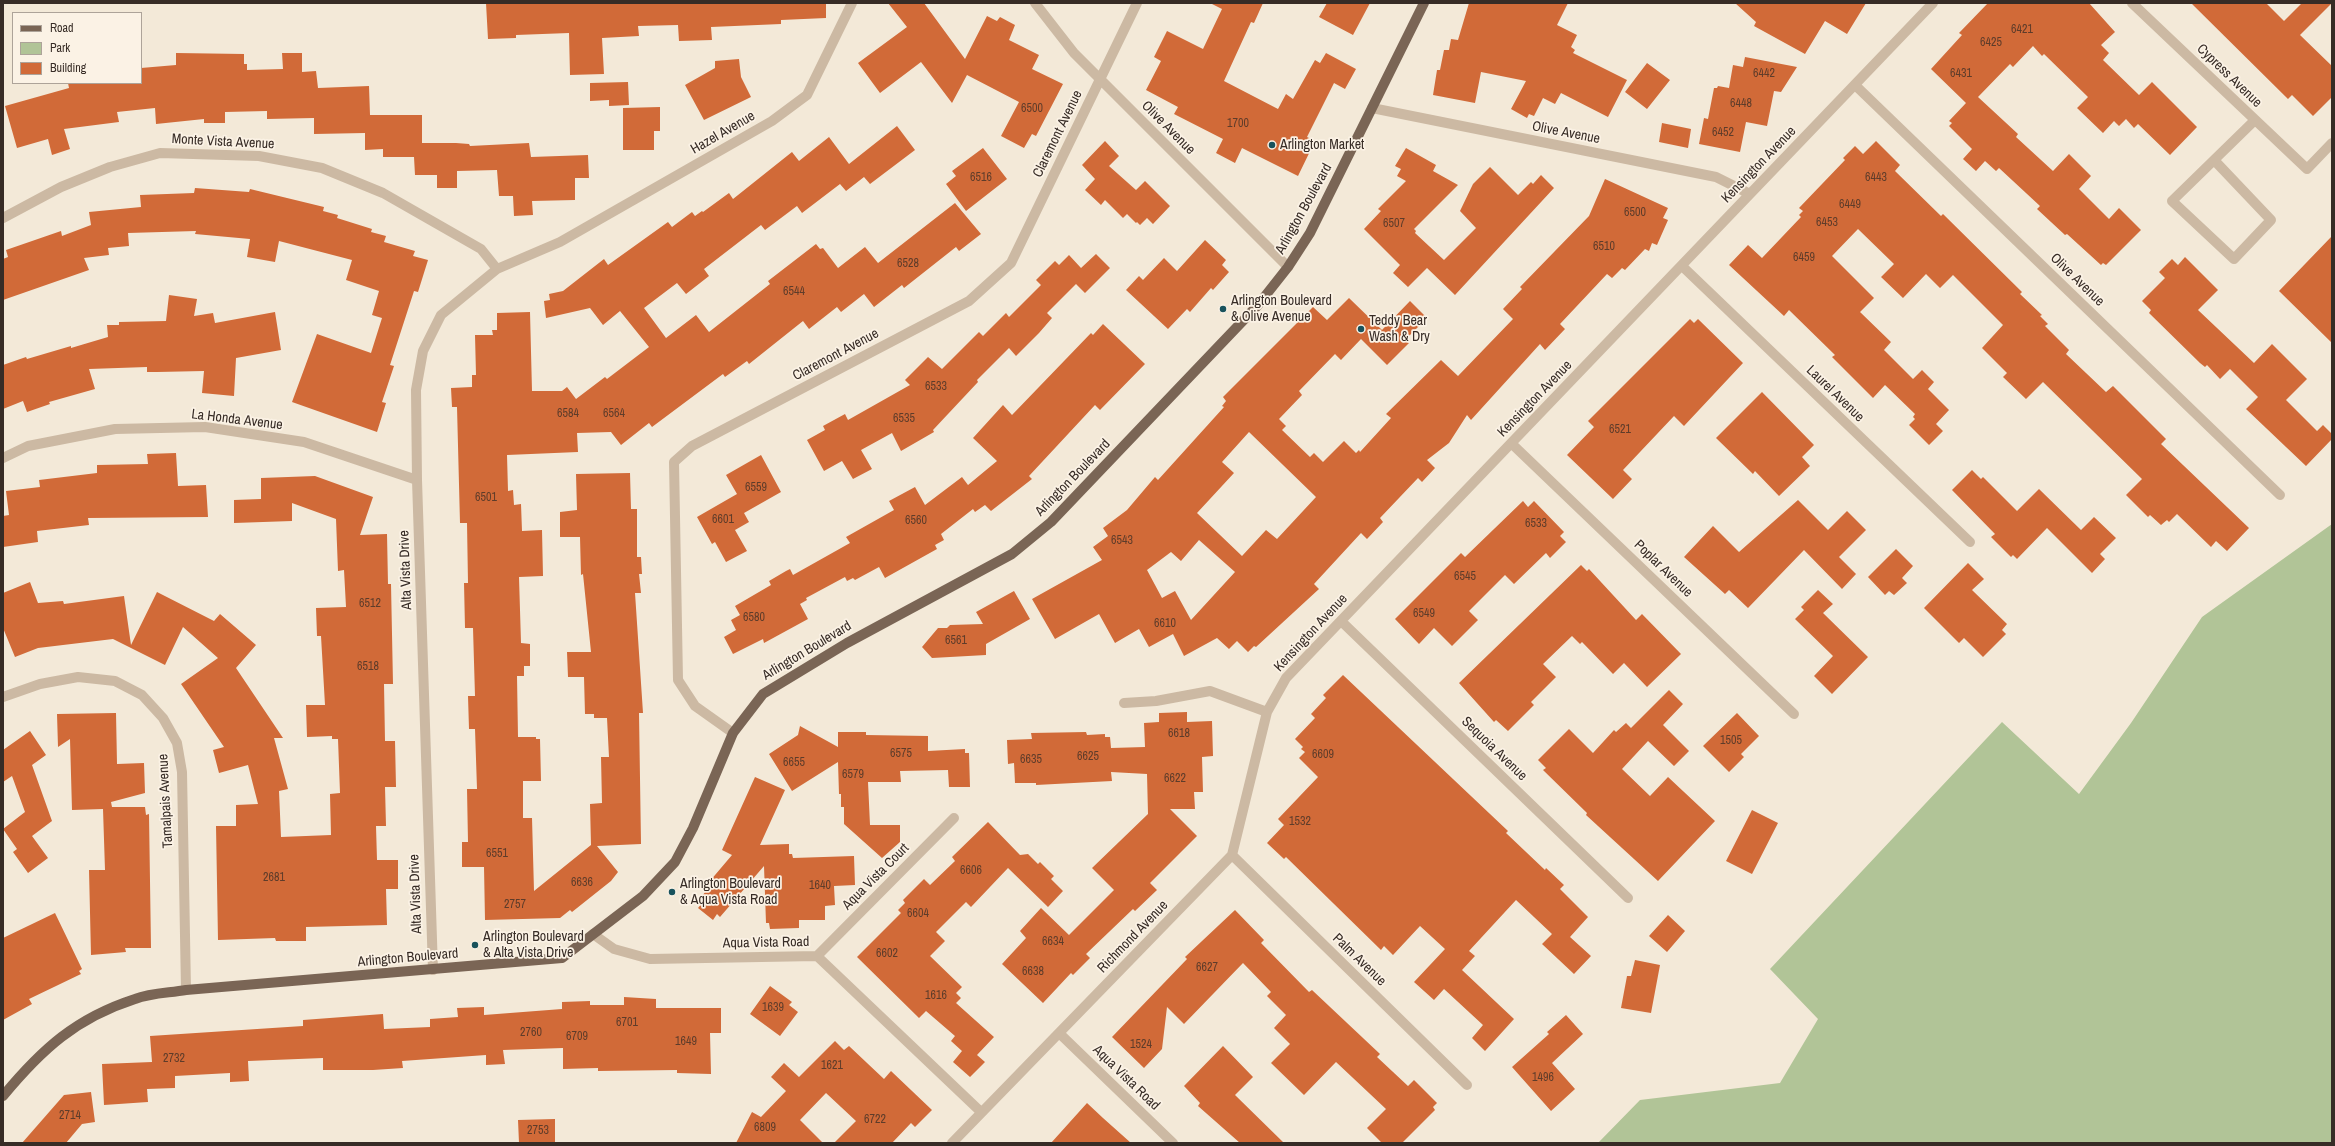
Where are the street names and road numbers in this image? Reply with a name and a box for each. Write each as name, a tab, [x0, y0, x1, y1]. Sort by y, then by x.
street label: Cypress Avenue	[2193, 41, 2265, 111]
street label: Claremont Avenue	[1030, 88, 1086, 180]
street label: Olive Avenue	[1138, 98, 1198, 158]
street label: Hazel Avenue	[688, 108, 758, 158]
street label: Olive Avenue	[1531, 118, 1601, 148]
street label: Kensington Avenue	[1718, 123, 1800, 207]
street label: Monte Vista Avenue	[171, 131, 275, 153]
street label: Arlington Boulevard	[1272, 161, 1336, 257]
street label: Olive Avenue	[2046, 250, 2108, 310]
street label: Claremont Avenue	[790, 325, 882, 385]
street label: Kensington Avenue	[1494, 357, 1576, 441]
street label: Laurel Avenue	[1803, 362, 1867, 426]
street label: La Honda Avenue	[190, 406, 284, 434]
street label: Arlington Boulevard	[1032, 436, 1114, 520]
street label: Alta Vista Drive	[396, 530, 416, 610]
street label: Poplar Avenue	[1630, 537, 1696, 601]
street label: Kensington Avenue	[1271, 591, 1351, 675]
street label: Arlington Boulevard	[759, 618, 855, 684]
street label: Sequoia Avenue	[1458, 714, 1530, 784]
street label: Tamalpais Avenue	[155, 753, 177, 849]
street label: Aqua Vista Court	[839, 840, 913, 914]
street label: Alta Vista Drive	[406, 854, 426, 934]
street label: Richmond Avenue	[1094, 897, 1172, 977]
street label: Palm Avenue	[1329, 930, 1389, 990]
street label: Aqua Vista Road	[723, 934, 809, 952]
street label: Arlington Boulevard	[357, 945, 459, 971]
street label: Aqua Vista Road	[1089, 1042, 1163, 1114]

